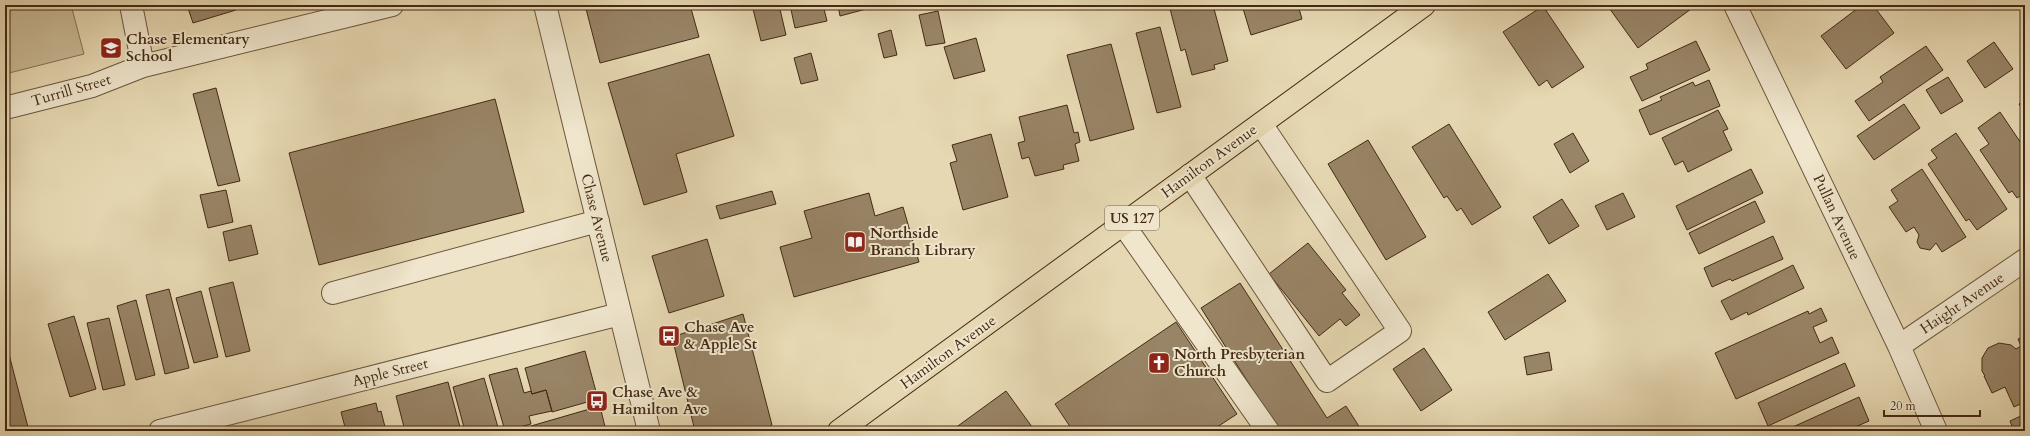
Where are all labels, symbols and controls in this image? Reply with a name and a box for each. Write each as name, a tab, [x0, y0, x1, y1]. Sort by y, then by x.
place label: Chase Elementary School	[126, 29, 250, 66]
school or university icon: Chase Elementary School	[98, 35, 124, 61]
street label: Turrill Street	[29, 69, 113, 111]
street label: Hamilton Avenue	[1157, 119, 1261, 203]
street label: Pullan Avenue	[1808, 171, 1866, 263]
street label: Chase Avenue	[576, 172, 618, 265]
road number: US 127	[1105, 206, 1159, 230]
place label: Northside Branch Library	[870, 223, 976, 260]
library icon: Northside Branch Library	[842, 229, 868, 255]
street label: Haight Avenue	[1916, 267, 2008, 338]
street label: Hamilton Avenue	[896, 310, 1000, 394]
place label: Chase Ave & Apple St	[684, 317, 758, 354]
bus stop icon: Chase Ave & Apple St	[656, 323, 682, 349]
place label: North Presbyterian Church	[1174, 344, 1305, 381]
church icon: North Presbyterian Church	[1146, 350, 1172, 376]
street label: Apple Street	[350, 353, 430, 391]
place label: Chase Ave & Hamilton Ave	[612, 382, 708, 419]
bus stop icon: Chase Ave & Hamilton Ave	[584, 388, 610, 414]
scale bar	[1884, 392, 1980, 418]
text: 20 m	[1890, 398, 1917, 414]

